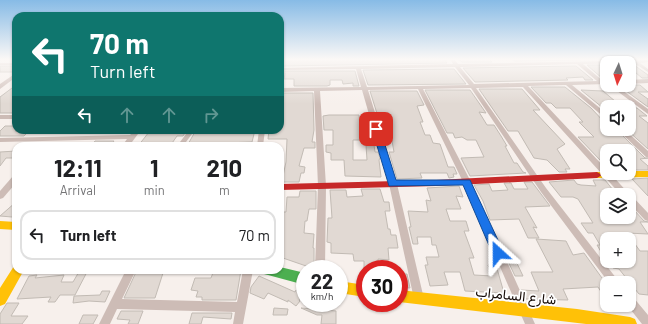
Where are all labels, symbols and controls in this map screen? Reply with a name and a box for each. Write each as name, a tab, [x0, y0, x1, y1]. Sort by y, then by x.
text: 70 m	[90, 26, 149, 60]
icon: left	[24, 28, 76, 80]
north arrow	[600, 56, 636, 92]
map controls	[600, 56, 636, 312]
text: Turn left	[90, 60, 156, 82]
button: sound	[600, 100, 636, 136]
icon: left	[74, 104, 96, 126]
icon: ahead	[116, 104, 138, 126]
icon: ahead	[158, 104, 180, 126]
icon: right	[200, 104, 222, 126]
pin	[359, 112, 393, 146]
icon: arrive	[365, 118, 387, 140]
button: search	[600, 144, 636, 180]
text: 12:11	[54, 153, 102, 182]
text: 1	[150, 153, 158, 182]
text: 210	[207, 153, 242, 182]
text: Arrival	[60, 182, 96, 198]
text: min	[144, 182, 165, 198]
text: m	[219, 182, 230, 198]
button: layers	[600, 188, 636, 224]
icon: left	[26, 224, 48, 246]
text: Turn left	[60, 226, 116, 244]
text: 70 m	[239, 226, 270, 244]
position arrow	[477, 232, 519, 274]
button: +	[600, 232, 636, 268]
speed limit sign: 30	[356, 260, 408, 312]
text: 22	[311, 269, 333, 293]
button: −	[600, 276, 636, 312]
street label: شارع السامراب	[474, 282, 557, 311]
text: km/h	[311, 290, 333, 302]

